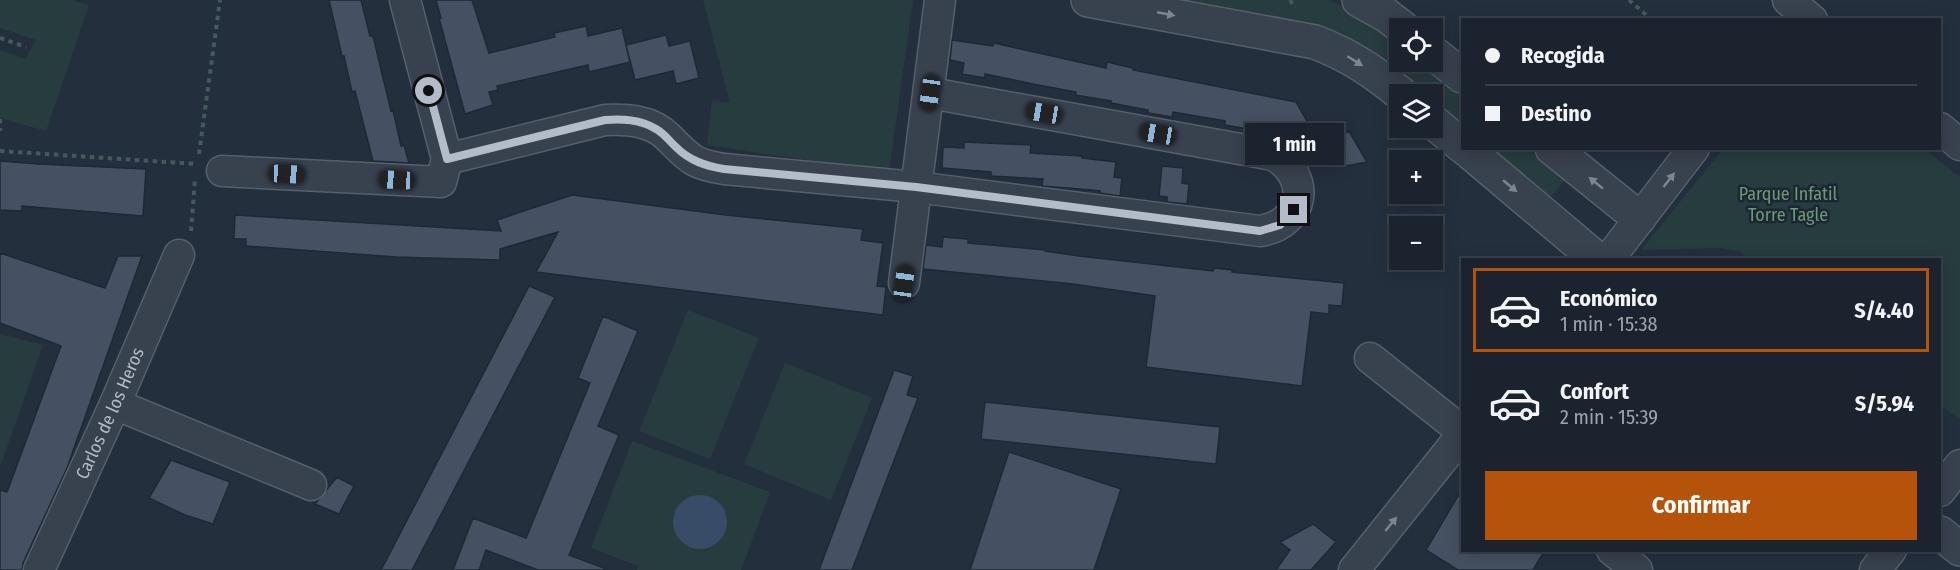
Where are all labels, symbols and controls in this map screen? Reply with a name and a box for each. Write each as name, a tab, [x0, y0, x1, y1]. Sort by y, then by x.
one-way arrow	[1157, 10, 1176, 19]
map controls	[1389, 18, 1443, 270]
button: locate	[1389, 18, 1443, 72]
text: Recogida	[1521, 42, 1605, 69]
one-way arrow	[1347, 55, 1363, 66]
car	[919, 74, 941, 112]
route start	[415, 77, 442, 104]
button: layers	[1389, 84, 1443, 138]
text: Destino	[1521, 100, 1592, 127]
car	[1025, 101, 1063, 125]
car	[1139, 122, 1177, 146]
callout: 1 min	[1244, 123, 1344, 165]
text: 1 min	[1273, 132, 1316, 156]
button: +	[1389, 150, 1443, 204]
car	[269, 164, 305, 184]
car	[379, 170, 415, 190]
one-way arrow	[1663, 172, 1676, 188]
one-way arrow	[1588, 177, 1604, 190]
one-way arrow	[1502, 179, 1517, 192]
park label: Parque Infatil Torre Tagle	[1739, 183, 1838, 226]
route end	[1280, 196, 1307, 223]
button: −	[1389, 216, 1443, 270]
car	[893, 264, 915, 302]
icon: car	[1488, 283, 1542, 337]
text: Económico	[1560, 285, 1658, 312]
text: S/4.40	[1854, 297, 1914, 324]
text: 1 min · 15:38	[1560, 312, 1658, 336]
street label: Carlos de los Heros	[71, 344, 149, 483]
icon: car	[1488, 376, 1542, 430]
text: Confort	[1560, 378, 1629, 405]
text: S/5.94	[1855, 390, 1914, 417]
text: 2 min · 15:39	[1560, 405, 1658, 429]
button: Confirmar	[1485, 471, 1917, 540]
one-way arrow	[1384, 517, 1396, 532]

